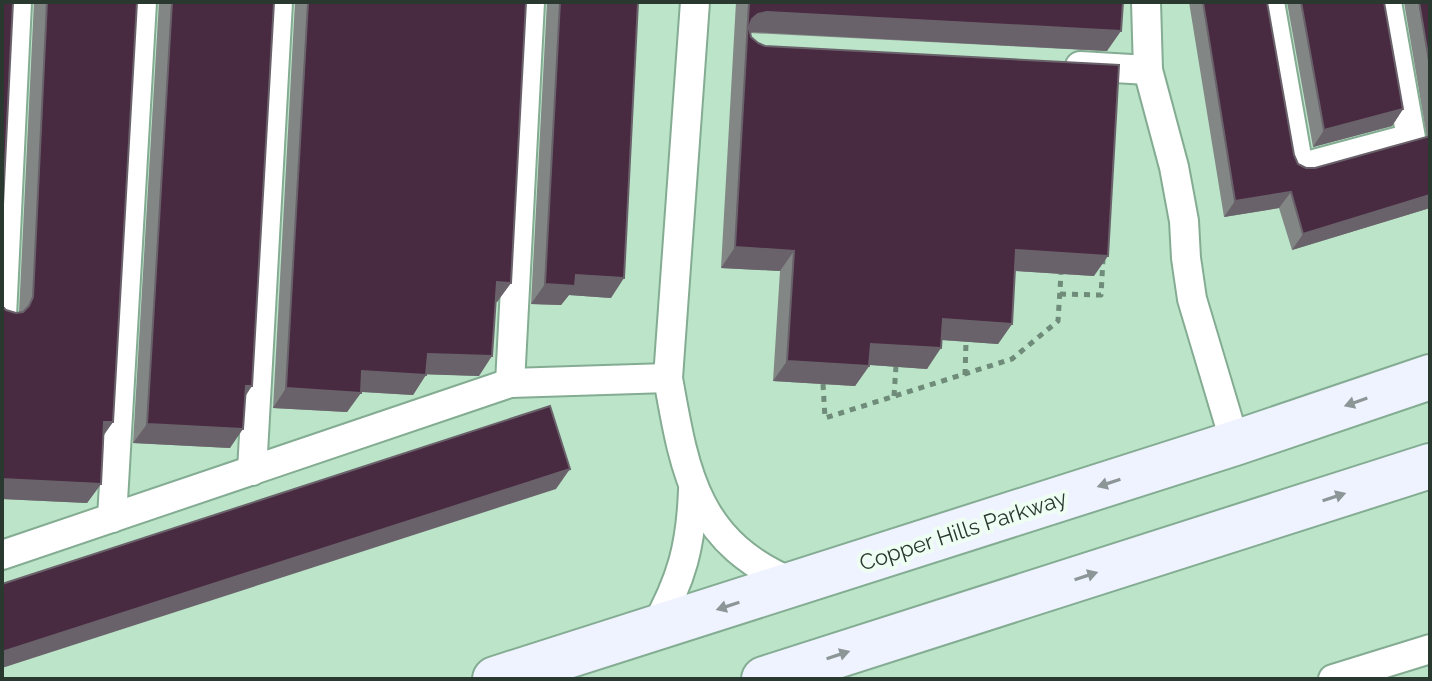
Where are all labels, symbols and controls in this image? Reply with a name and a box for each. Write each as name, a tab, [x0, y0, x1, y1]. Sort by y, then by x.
one-way arrow	[1344, 396, 1368, 408]
one-way arrow	[1097, 478, 1121, 490]
street label: Copper Hills Parkway	[856, 484, 1070, 576]
one-way arrow	[1322, 490, 1346, 503]
one-way arrow	[1074, 569, 1098, 582]
one-way arrow	[716, 600, 740, 612]
one-way arrow	[827, 649, 851, 661]

